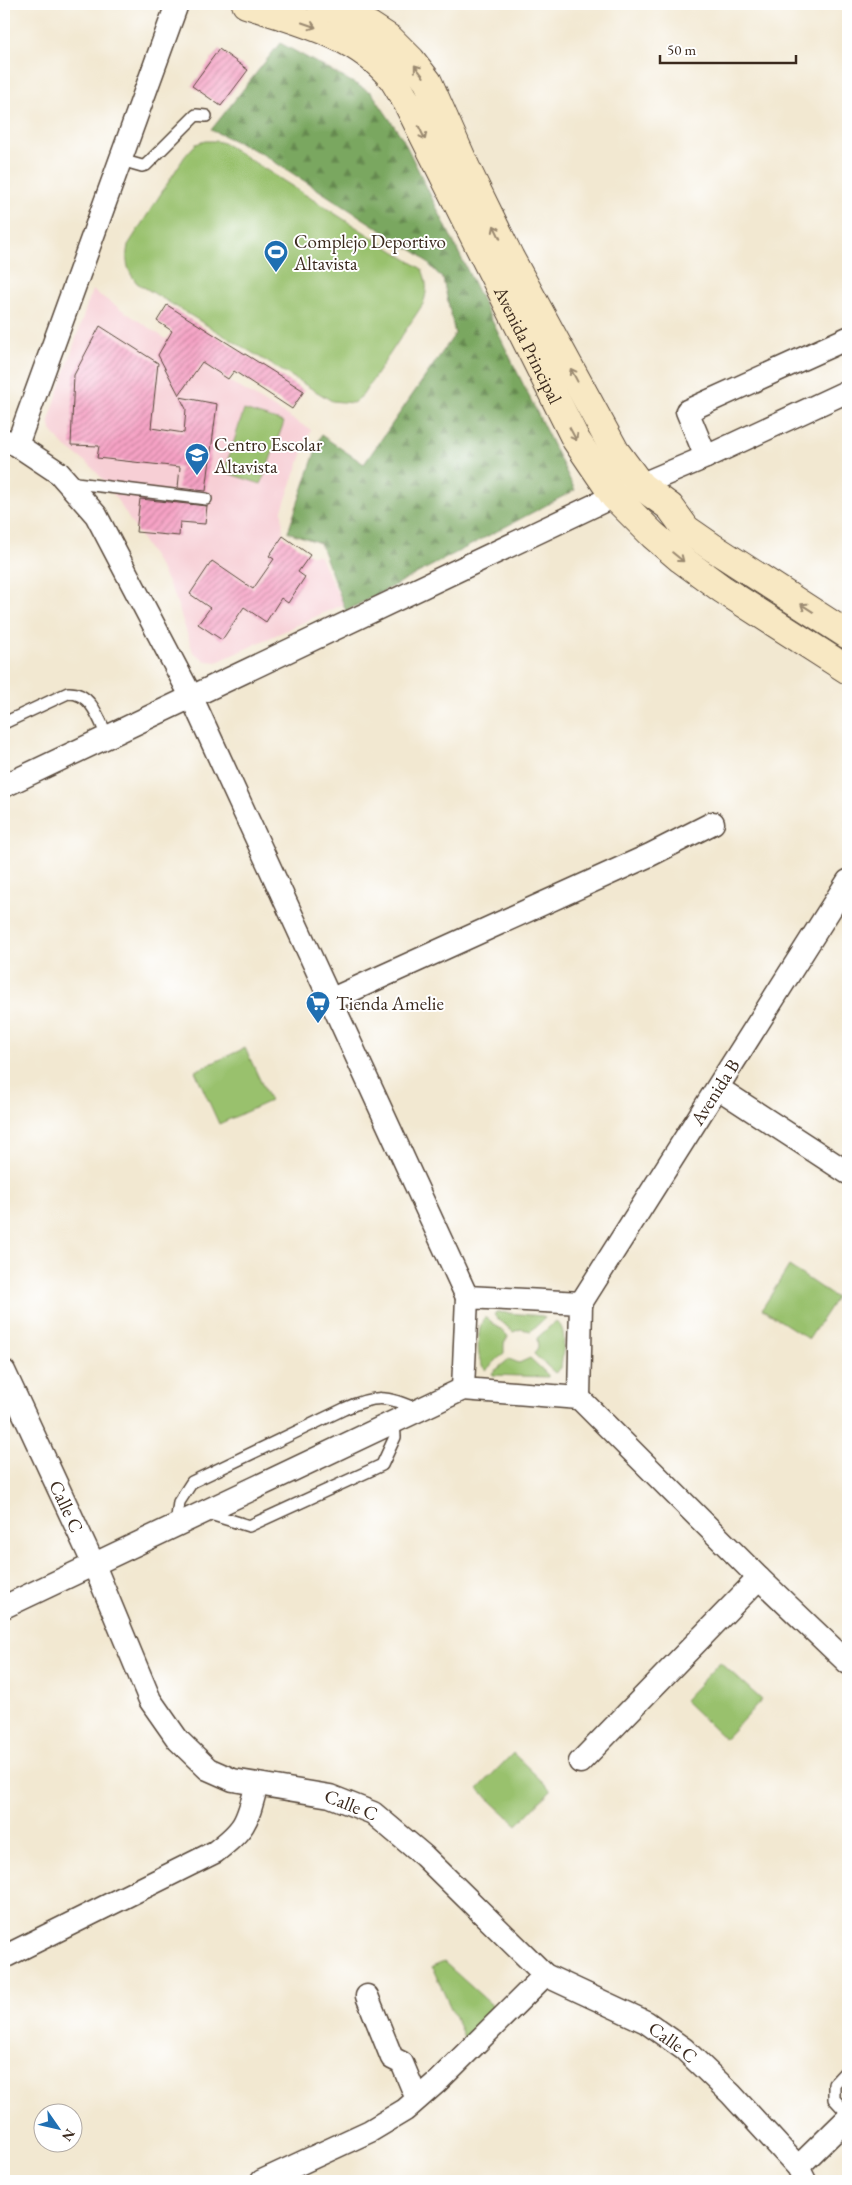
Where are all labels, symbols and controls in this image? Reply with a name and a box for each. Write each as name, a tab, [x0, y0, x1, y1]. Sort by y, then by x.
one-way arrow	[301, 21, 316, 30]
scale bar	[660, 32, 796, 64]
text: 50 m	[667, 40, 696, 59]
one-way arrow	[414, 64, 425, 77]
one-way arrow	[418, 125, 427, 140]
one-way arrow	[492, 225, 501, 240]
place label: Complejo Deportivo Altavista	[293, 229, 446, 276]
sports icon: Complejo Deportivo Altavista	[263, 239, 289, 273]
street label: Avenida Principal	[488, 281, 568, 408]
one-way arrow	[569, 368, 579, 383]
one-way arrow	[569, 426, 578, 441]
place label: Centro Escolar Altavista	[213, 432, 323, 479]
school or university icon: Centro Escolar Altavista	[184, 442, 210, 476]
one-way arrow	[672, 551, 685, 562]
one-way arrow	[801, 603, 815, 613]
supermarket icon: Tienda Amelie	[305, 990, 331, 1024]
place label: Tienda Amelie	[336, 991, 444, 1016]
street label: Avenida B	[684, 1054, 745, 1131]
street label: Calle C	[44, 1476, 90, 1536]
street label: Calle C	[321, 1783, 381, 1826]
street label: Calle C	[644, 2015, 703, 2068]
north arrow	[32, 2102, 82, 2152]
text: N	[58, 2126, 79, 2146]

